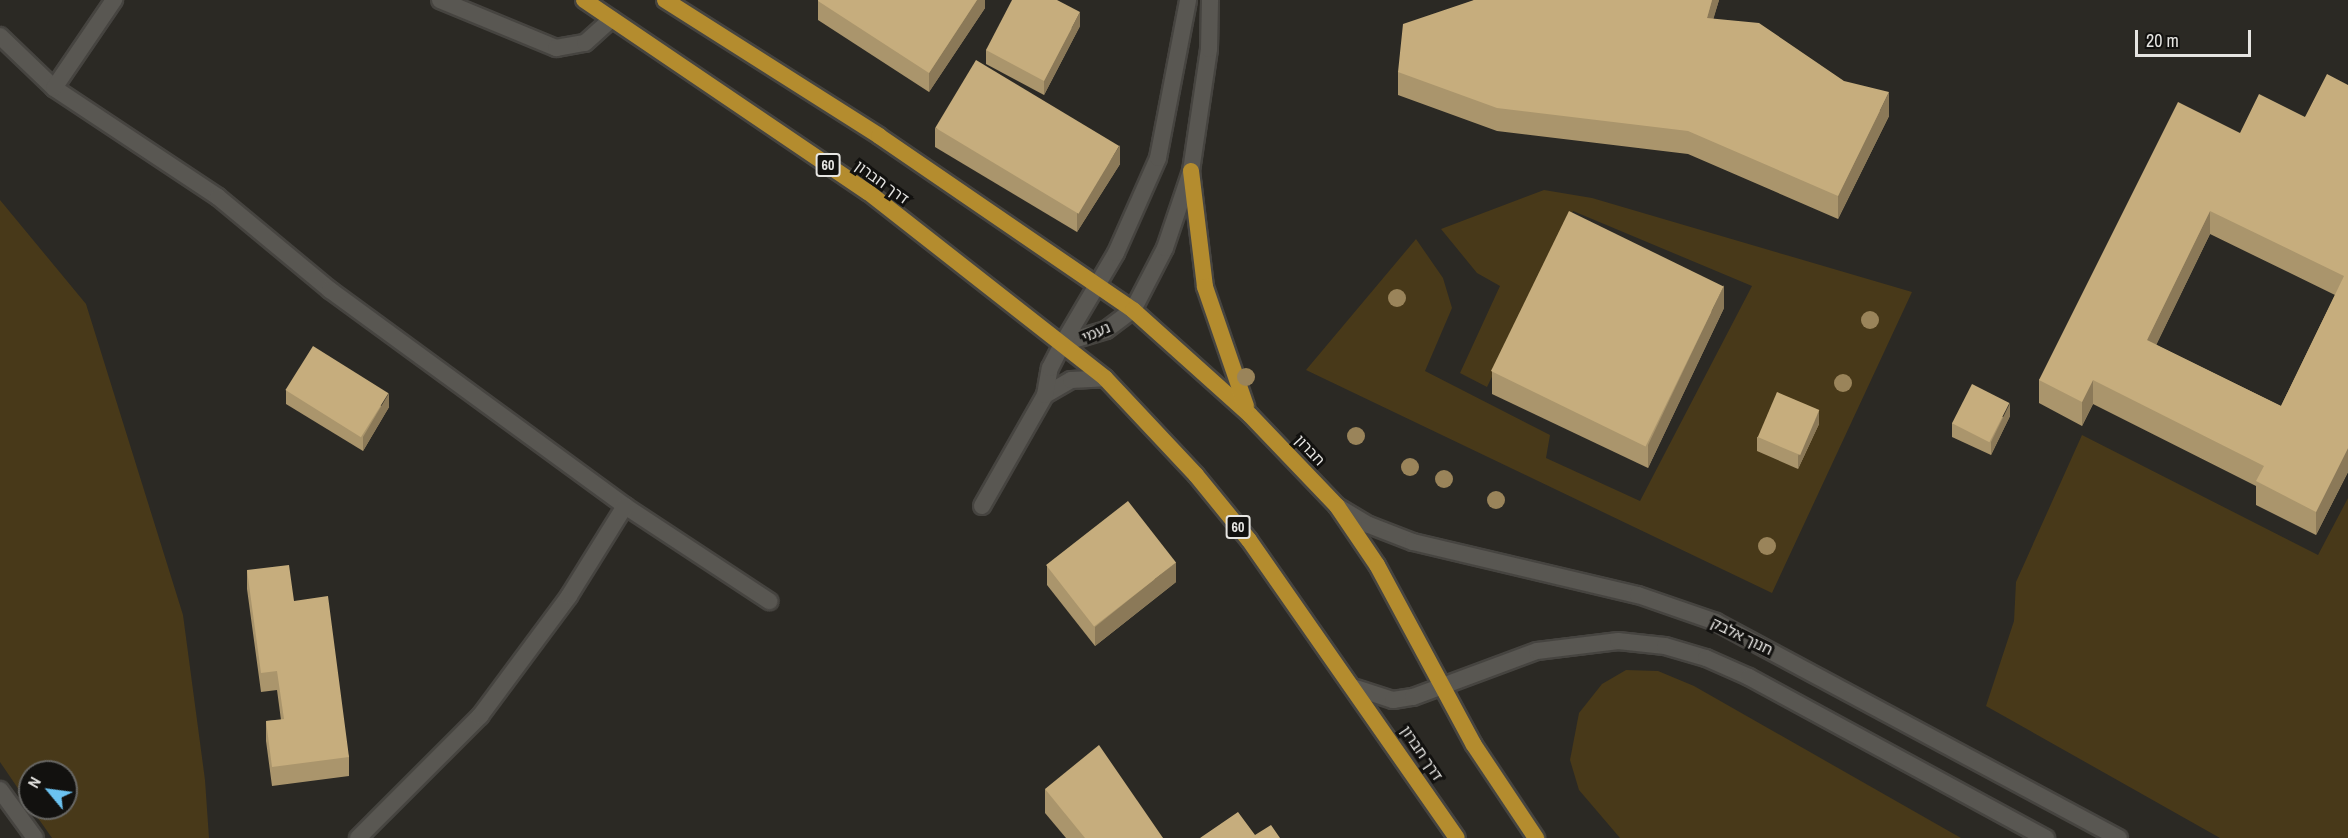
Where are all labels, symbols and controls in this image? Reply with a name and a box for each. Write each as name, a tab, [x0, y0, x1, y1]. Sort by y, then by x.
scale bar	[2138, 18, 2254, 56]
text: 20 m	[2146, 28, 2179, 53]
road number: 60	[814, 154, 842, 176]
street label: דרך חברון	[852, 156, 912, 208]
street label: נעמי	[1079, 318, 1113, 346]
street label: חברון	[1291, 431, 1329, 469]
road number: 60	[1224, 516, 1252, 538]
street label: חנוך אלבק	[1708, 613, 1776, 659]
street label: דרך חברון	[1397, 722, 1447, 784]
north arrow	[18, 760, 78, 820]
text: N	[22, 773, 46, 792]

